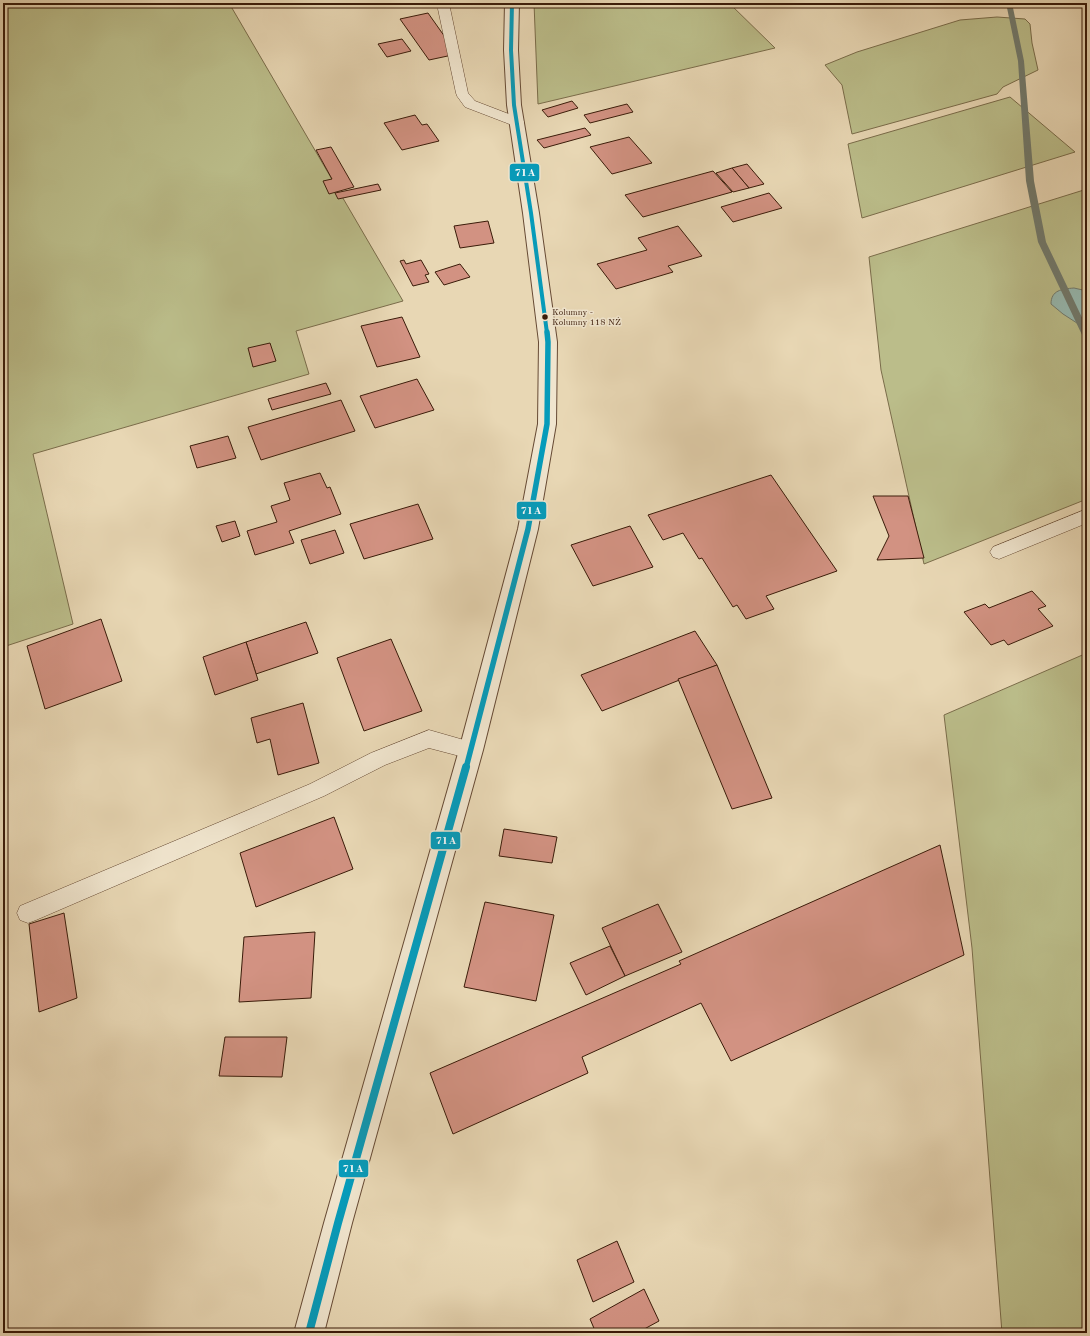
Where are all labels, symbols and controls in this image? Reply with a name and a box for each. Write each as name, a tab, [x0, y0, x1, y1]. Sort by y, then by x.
line badge: 71A	[509, 163, 540, 182]
text: 71A	[514, 168, 536, 179]
place label: Kolumny - Kolumny 118 NŻ	[552, 308, 621, 327]
marker: Kolumny - Kolumny 118 NŻ	[540, 312, 550, 322]
line badge: 71A	[516, 501, 547, 520]
text: 71A	[520, 506, 542, 517]
line badge: 71A	[430, 831, 461, 850]
text: 71A	[435, 836, 457, 847]
line badge: 71A	[338, 1159, 369, 1178]
text: 71A	[342, 1164, 364, 1175]

